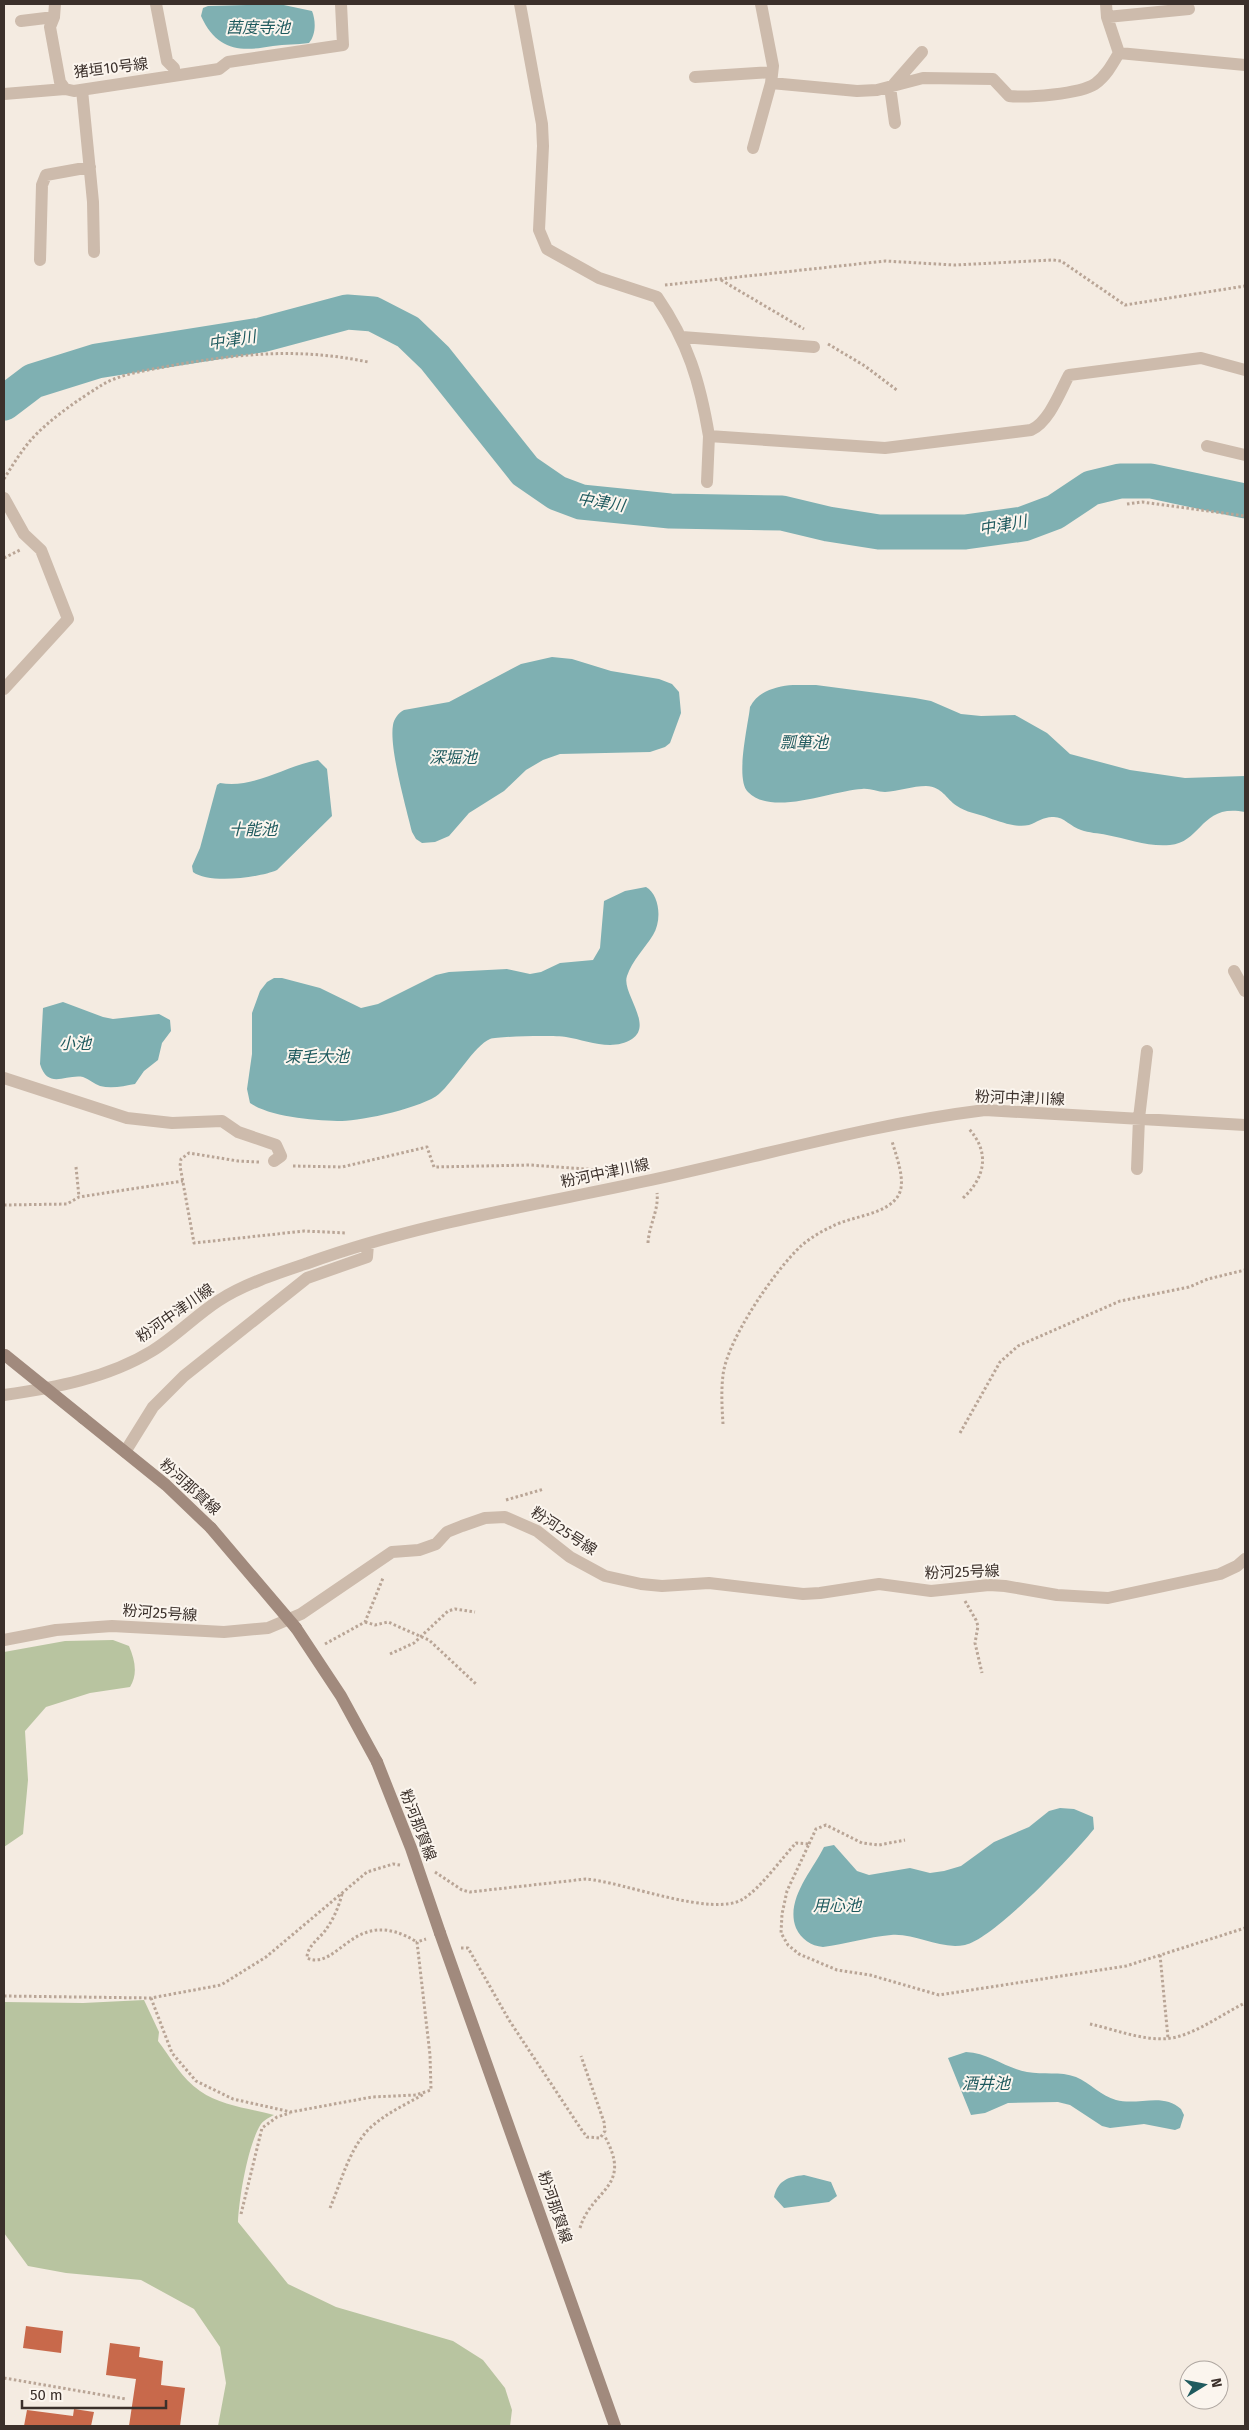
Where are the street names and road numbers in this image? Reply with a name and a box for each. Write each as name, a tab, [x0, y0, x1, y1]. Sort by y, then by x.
street label: 猪垣10号線	[73, 55, 149, 81]
street label: 粉河中津川線	[975, 1087, 1065, 1109]
street label: 粉河中津川線	[559, 1155, 651, 1191]
street label: 粉河中津川線	[133, 1280, 217, 1346]
street label: 粉河那賀線	[156, 1455, 224, 1519]
street label: 粉河25号線	[528, 1503, 600, 1559]
street label: 粉河25号線	[924, 1562, 1000, 1582]
street label: 粉河25号線	[122, 1601, 198, 1625]
street label: 粉河那賀線	[396, 1787, 440, 1863]
street label: 粉河那賀線	[534, 2169, 576, 2245]

